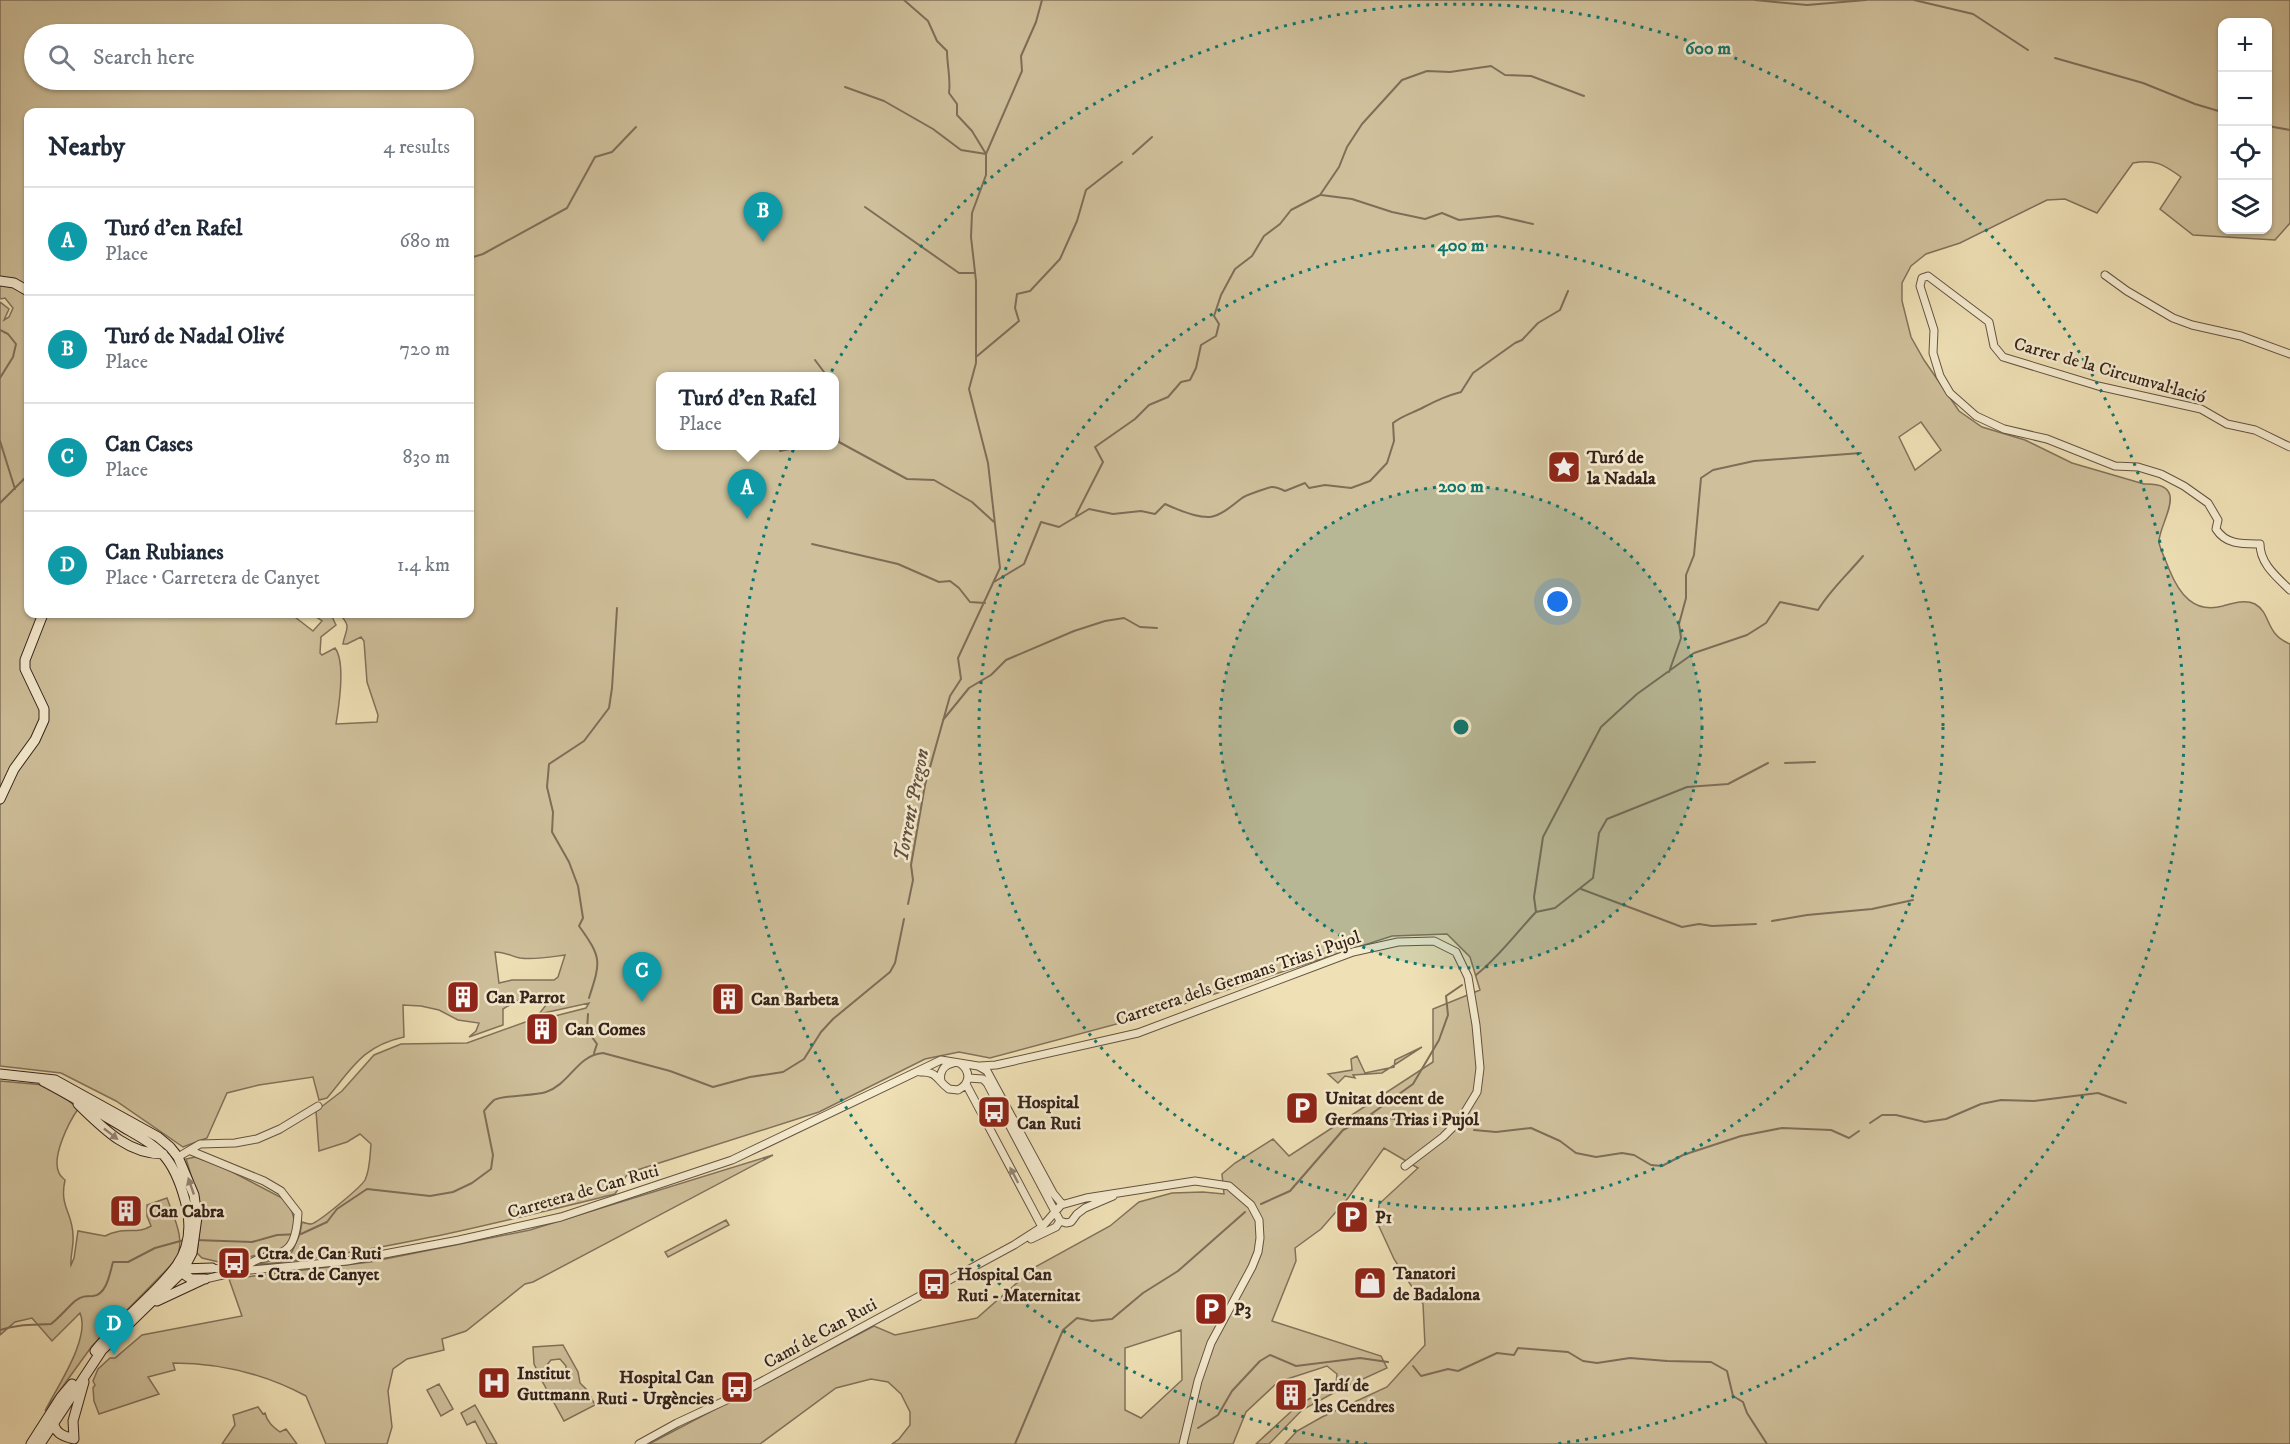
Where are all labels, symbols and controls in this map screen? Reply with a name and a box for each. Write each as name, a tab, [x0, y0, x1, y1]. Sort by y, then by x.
map controls	[2218, 18, 2272, 234]
button: +	[2218, 18, 2272, 72]
search box	[24, 24, 474, 90]
text: 600 m	[1685, 38, 1732, 60]
icon: search	[45, 41, 78, 74]
text: Search here	[93, 44, 195, 71]
button: −	[2218, 72, 2272, 126]
button: locate	[2218, 126, 2272, 180]
text: Nearby	[48, 131, 125, 164]
text: 4 results	[383, 135, 450, 160]
button: layers	[2218, 180, 2272, 234]
pin: B	[744, 192, 783, 242]
text: Turó d'en Rafel	[105, 215, 242, 242]
text: A	[61, 229, 74, 254]
text: 680 m	[400, 229, 450, 254]
text: 400 m	[1436, 235, 1485, 257]
text: Place	[105, 242, 148, 267]
text: Turó de Nadal Olivé	[105, 323, 284, 350]
street label: Carrer de la Circumval·lació	[2011, 333, 2208, 409]
text: B	[61, 337, 74, 362]
text: 720 m	[400, 337, 450, 362]
text: Place	[105, 350, 148, 375]
popup	[656, 372, 839, 450]
text: Turó d'en Rafel	[679, 385, 816, 412]
text: Place	[679, 412, 722, 437]
text: Can Cases	[105, 431, 193, 458]
text: C	[61, 445, 74, 470]
text: 830 m	[402, 445, 450, 470]
place label: Turó de la Nadala	[1586, 447, 1656, 490]
place icon: Turó de la Nadala	[1546, 449, 1582, 485]
text: Place	[105, 458, 148, 483]
pin: A	[728, 470, 766, 519]
text: 200 m	[1438, 476, 1484, 498]
text: Can Rubianes	[105, 539, 224, 566]
text: D	[60, 553, 75, 578]
text: 1.4 km	[397, 553, 450, 578]
text: Place · Carretera de Canyet	[105, 566, 320, 591]
your location	[1543, 587, 1572, 616]
centre of rings	[1451, 717, 1471, 737]
water label: Torrent Pregon	[889, 747, 936, 864]
street label: Carretera dels Germans Trias i Pujol	[1113, 926, 1364, 1031]
pin: C	[622, 952, 662, 1002]
building icon: Can Parrot	[445, 979, 481, 1015]
building icon: Can Barbeta	[710, 981, 746, 1017]
place label: Can Parrot	[486, 987, 565, 1009]
place label: Can Barbeta	[751, 989, 839, 1011]
building icon: Can Comes	[524, 1011, 560, 1047]
place label: Can Comes	[565, 1019, 646, 1041]
place label: Unitat docent de Germans Trias i Pujol	[1325, 1088, 1479, 1131]
parking icon: Unitat docent de Germans Trias i Pujol	[1284, 1090, 1320, 1126]
place label: Hospital Can Ruti	[1017, 1092, 1081, 1135]
bus stop icon: Hospital Can Ruti	[976, 1094, 1012, 1130]
one-way arrow	[103, 1127, 118, 1139]
street label: Carretera de Can Ruti	[505, 1160, 661, 1224]
one-way arrow	[1009, 1166, 1019, 1183]
one-way arrow	[185, 1177, 195, 1195]
building icon: Can Cabra	[108, 1193, 144, 1229]
parking icon: P1	[1334, 1199, 1370, 1235]
place label: Can Cabra	[149, 1201, 225, 1223]
place label: P1	[1375, 1207, 1392, 1229]
place label: Ctra. de Can Ruti - Ctra. de Canyet	[257, 1243, 382, 1286]
bus stop icon: Ctra. de Can Ruti - Ctra. de Canyet	[216, 1245, 252, 1281]
place label: Tanatori de Badalona	[1392, 1263, 1480, 1306]
place label: Hospital Can Ruti - Maternitat	[957, 1264, 1080, 1307]
shop icon: Tanatori de Badalona	[1352, 1265, 1388, 1301]
bus stop icon: Hospital Can Ruti - Maternitat	[916, 1266, 952, 1302]
parking icon: P3	[1193, 1291, 1229, 1327]
street label: Camí de Can Ruti	[760, 1294, 881, 1374]
place label: P3	[1234, 1299, 1251, 1321]
pin: D	[94, 1306, 134, 1355]
place label: Institut Guttmann	[517, 1363, 590, 1406]
hospital icon: Institut Guttmann	[476, 1365, 512, 1401]
place label: Hospital Can Ruti - Urgències	[596, 1367, 715, 1410]
bus stop icon: Hospital Can Ruti - Urgències	[719, 1369, 755, 1405]
place label: Jardí de les Cendres	[1312, 1375, 1395, 1418]
building icon: Jardí de les Cendres	[1273, 1377, 1309, 1413]

